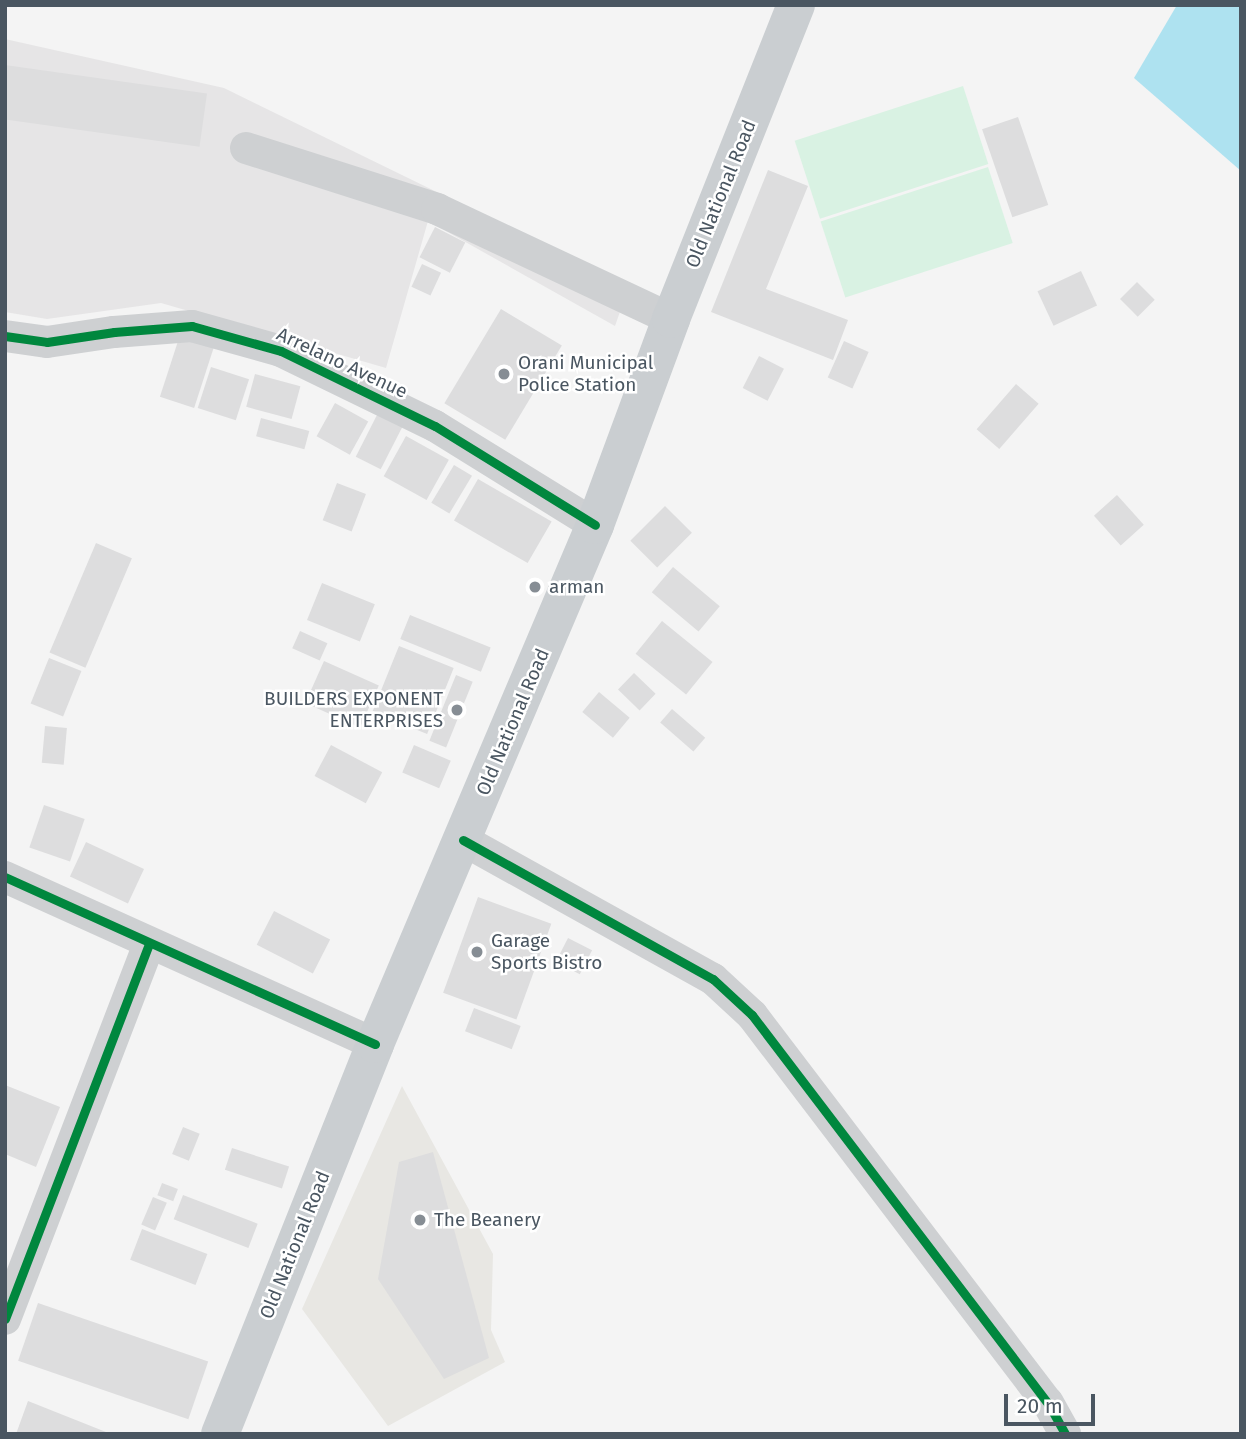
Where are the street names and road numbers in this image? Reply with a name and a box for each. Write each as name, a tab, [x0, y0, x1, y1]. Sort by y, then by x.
street label: Old National Road	[681, 117, 761, 271]
street label: Arrelano Avenue	[273, 323, 411, 403]
street label: Old National Road	[472, 645, 554, 799]
street label: Old National Road	[255, 1168, 335, 1322]

